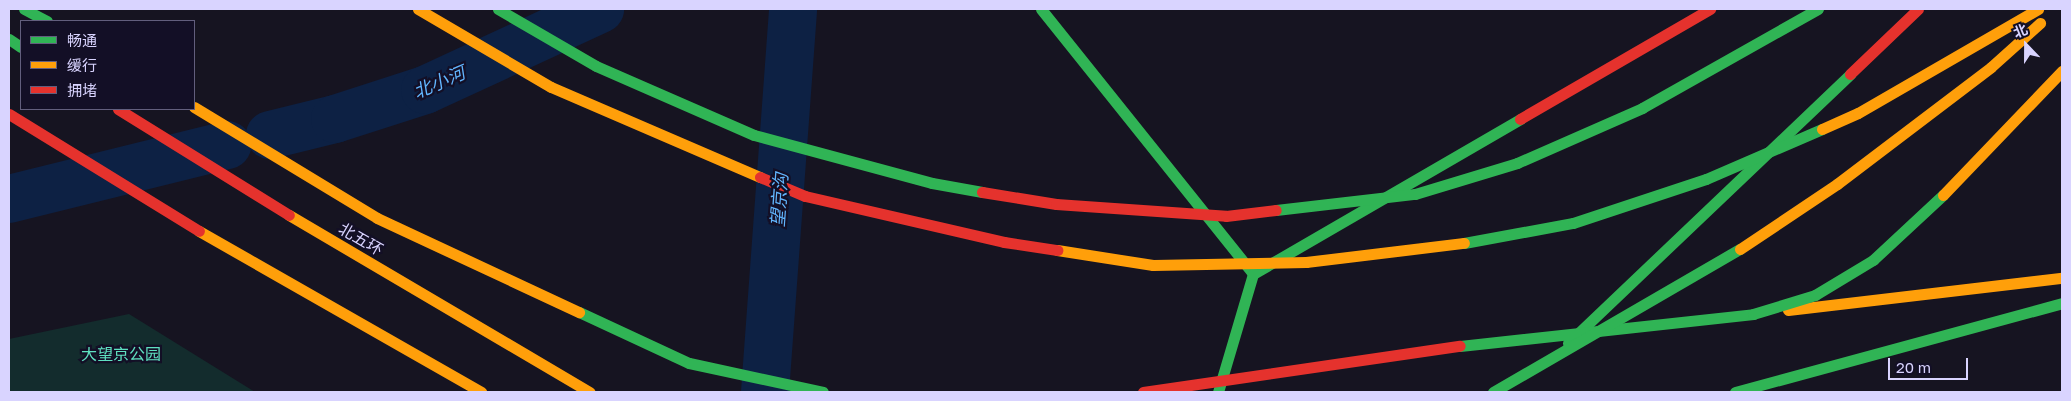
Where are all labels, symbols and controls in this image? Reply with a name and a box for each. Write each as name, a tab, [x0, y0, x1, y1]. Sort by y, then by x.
legend	[20, 20, 195, 110]
north arrow	[2001, 20, 2051, 70]
text: 北	[2011, 20, 2030, 41]
text: 畅通	[67, 31, 97, 49]
text: 缓行	[67, 56, 97, 74]
water label: 北小河	[410, 62, 468, 102]
text: 拥堵	[67, 81, 97, 99]
water label: 望京沟	[766, 172, 792, 228]
street label: 北五环	[335, 219, 387, 259]
park label: 大望京公园	[81, 344, 161, 364]
scale bar	[1891, 348, 1971, 380]
text: 20 m	[1896, 358, 1931, 376]

